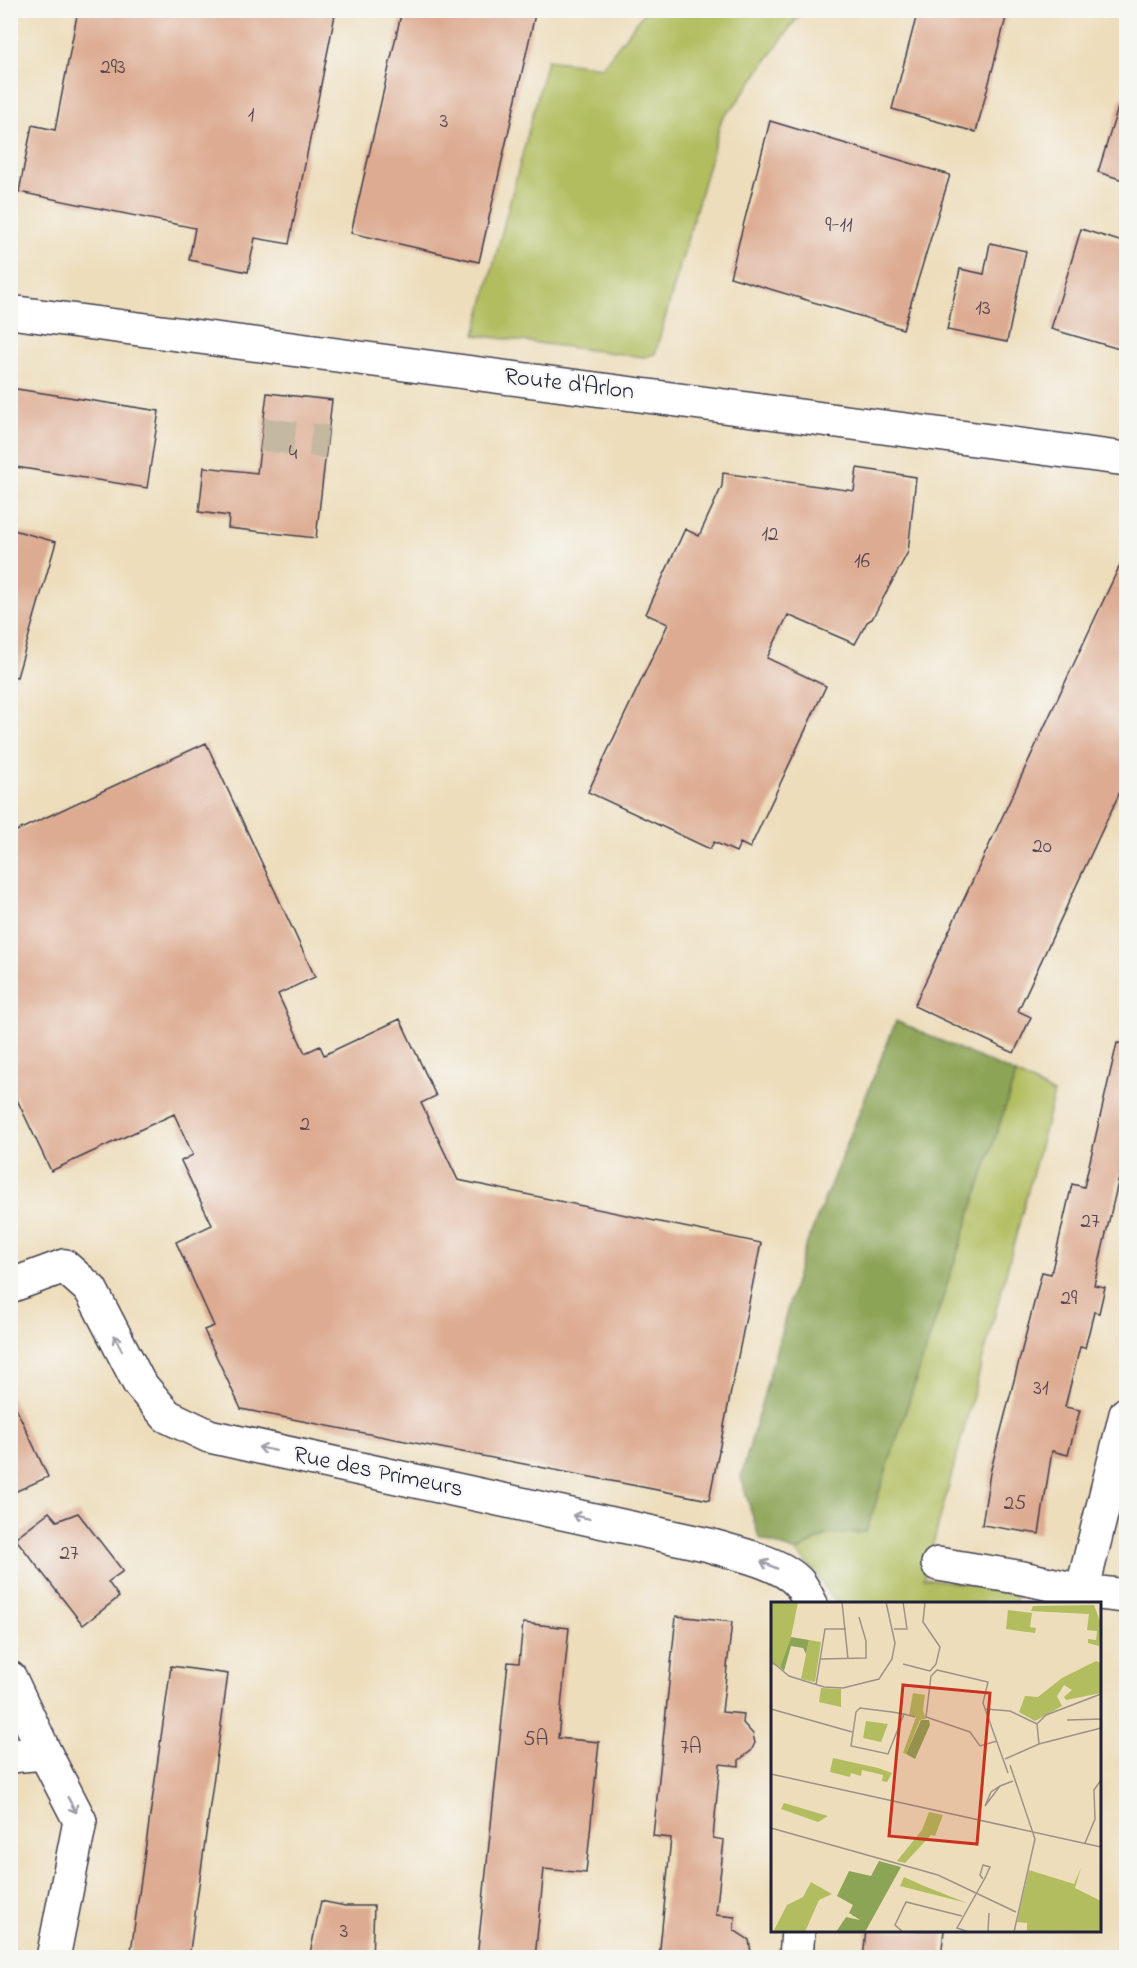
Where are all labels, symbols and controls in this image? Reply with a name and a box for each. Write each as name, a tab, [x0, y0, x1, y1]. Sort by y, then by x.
house number: 293	[100, 53, 126, 83]
house number: 1	[248, 101, 255, 131]
house number: 3	[440, 107, 448, 137]
house number: 9-11	[825, 211, 853, 241]
house number: 13	[975, 294, 991, 324]
street label: Route d'Arlon	[502, 360, 636, 410]
house number: 4	[289, 439, 298, 469]
house number: 12	[761, 520, 779, 550]
house number: 16	[854, 547, 870, 577]
house number: 20	[1032, 832, 1052, 862]
house number: 2	[300, 1110, 310, 1140]
house number: 27	[1080, 1207, 1100, 1237]
house number: 29	[1061, 1284, 1078, 1314]
one-way arrow	[112, 1334, 123, 1352]
house number: 31	[1033, 1374, 1049, 1404]
street label: Rue des Primeurs	[290, 1438, 466, 1508]
one-way arrow	[258, 1443, 277, 1454]
house number: 25	[1004, 1489, 1026, 1519]
one-way arrow	[571, 1511, 591, 1522]
house number: 27	[59, 1539, 79, 1569]
one-way arrow	[761, 1559, 779, 1571]
inset map	[771, 1602, 1101, 1932]
house number: 5A	[524, 1725, 548, 1755]
house number: 7A	[680, 1733, 702, 1763]
one-way arrow	[67, 1796, 78, 1814]
house number: 3	[340, 1917, 348, 1947]

